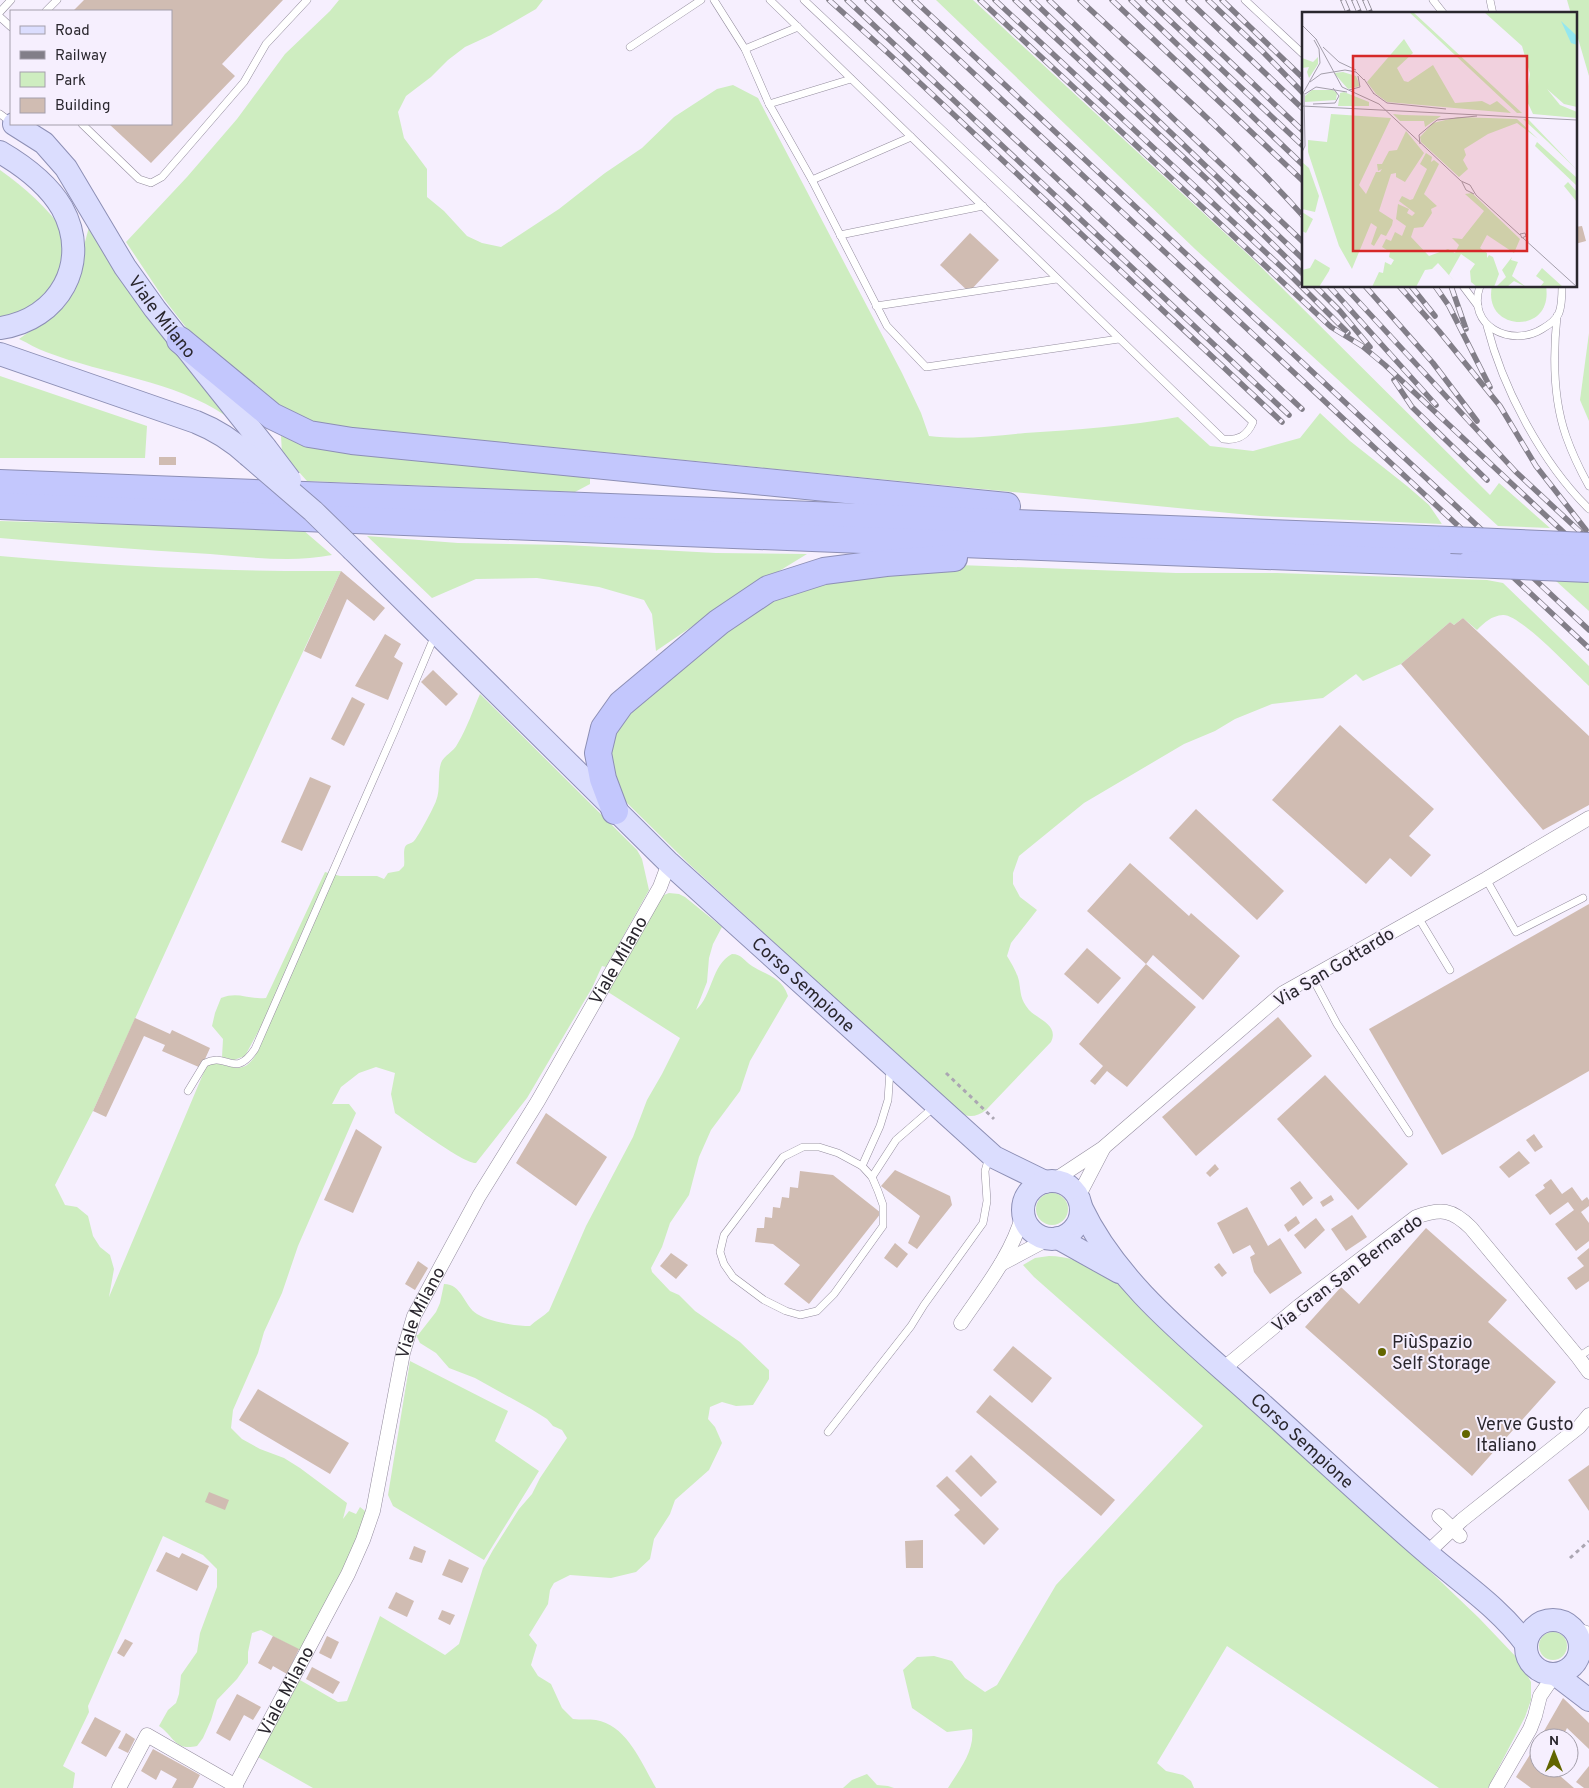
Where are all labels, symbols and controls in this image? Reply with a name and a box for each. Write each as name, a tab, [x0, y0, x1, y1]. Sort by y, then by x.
legend	[10, 10, 172, 125]
inset map	[1302, 12, 1576, 288]
text: Road	[55, 22, 90, 41]
text: Railway	[55, 47, 107, 66]
text: Park	[55, 72, 86, 91]
text: Building	[55, 97, 110, 116]
street label: Viale Milano	[122, 272, 200, 364]
street label: Viale Milano	[585, 913, 654, 1009]
street label: Via San Gottardo	[1270, 923, 1399, 1013]
street label: Corso Sempione	[746, 933, 859, 1038]
street label: Via Gran San Bernardo	[1268, 1210, 1428, 1339]
street label: Viale Milano	[392, 1263, 451, 1362]
place label: PiùSpazio Self Storage	[1392, 1332, 1490, 1376]
marker: PiùSpazio Self Storage	[1376, 1346, 1388, 1358]
street label: Corso Sempione	[1245, 1389, 1358, 1495]
place label: Verve Gusto Italiano	[1476, 1414, 1574, 1458]
marker: Verve Gusto Italiano	[1460, 1428, 1472, 1440]
street label: Viale Milano	[254, 1643, 320, 1740]
north arrow	[1529, 1728, 1579, 1778]
text: N	[1549, 1733, 1559, 1750]

